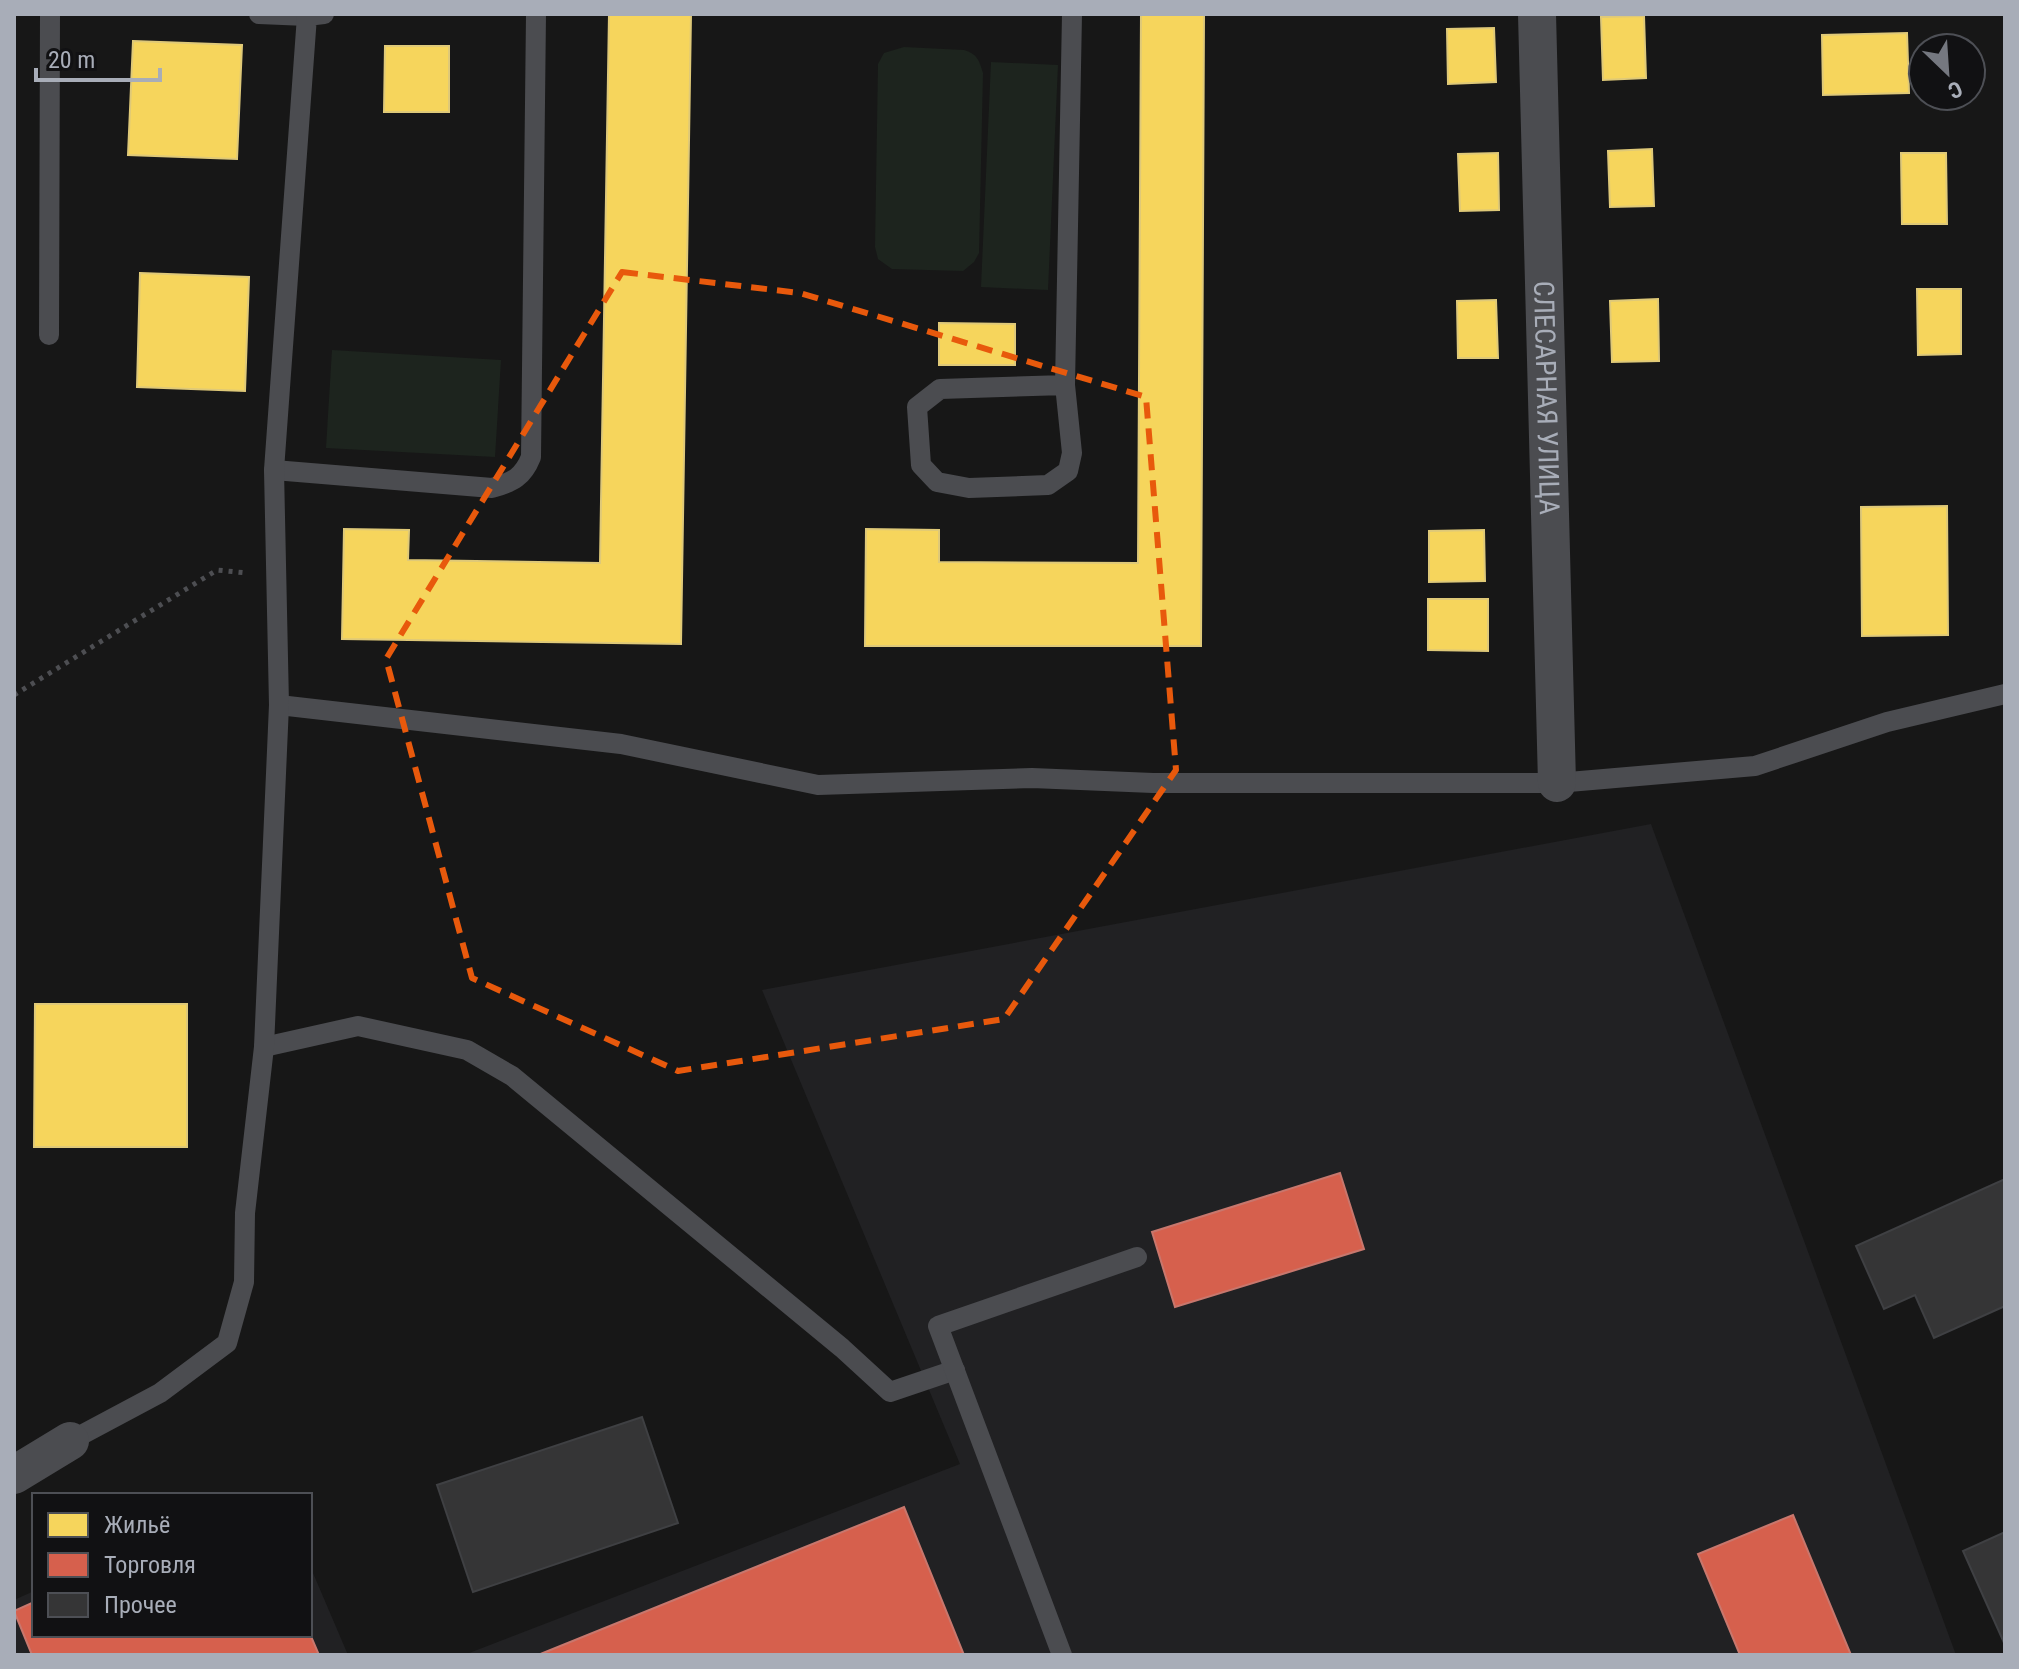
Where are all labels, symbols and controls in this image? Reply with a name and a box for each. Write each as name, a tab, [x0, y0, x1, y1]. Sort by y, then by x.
scale bar	[36, 32, 160, 82]
north arrow	[1907, 32, 1987, 112]
text: 20 m	[48, 46, 95, 74]
text: С	[1944, 76, 1966, 104]
street label: СЛЕСАРНАЯ УЛИЦА	[1527, 280, 1566, 515]
legend	[32, 1493, 312, 1637]
text: Жильё	[104, 1511, 170, 1539]
text: Торговля	[104, 1551, 196, 1579]
text: Прочее	[104, 1591, 177, 1619]

